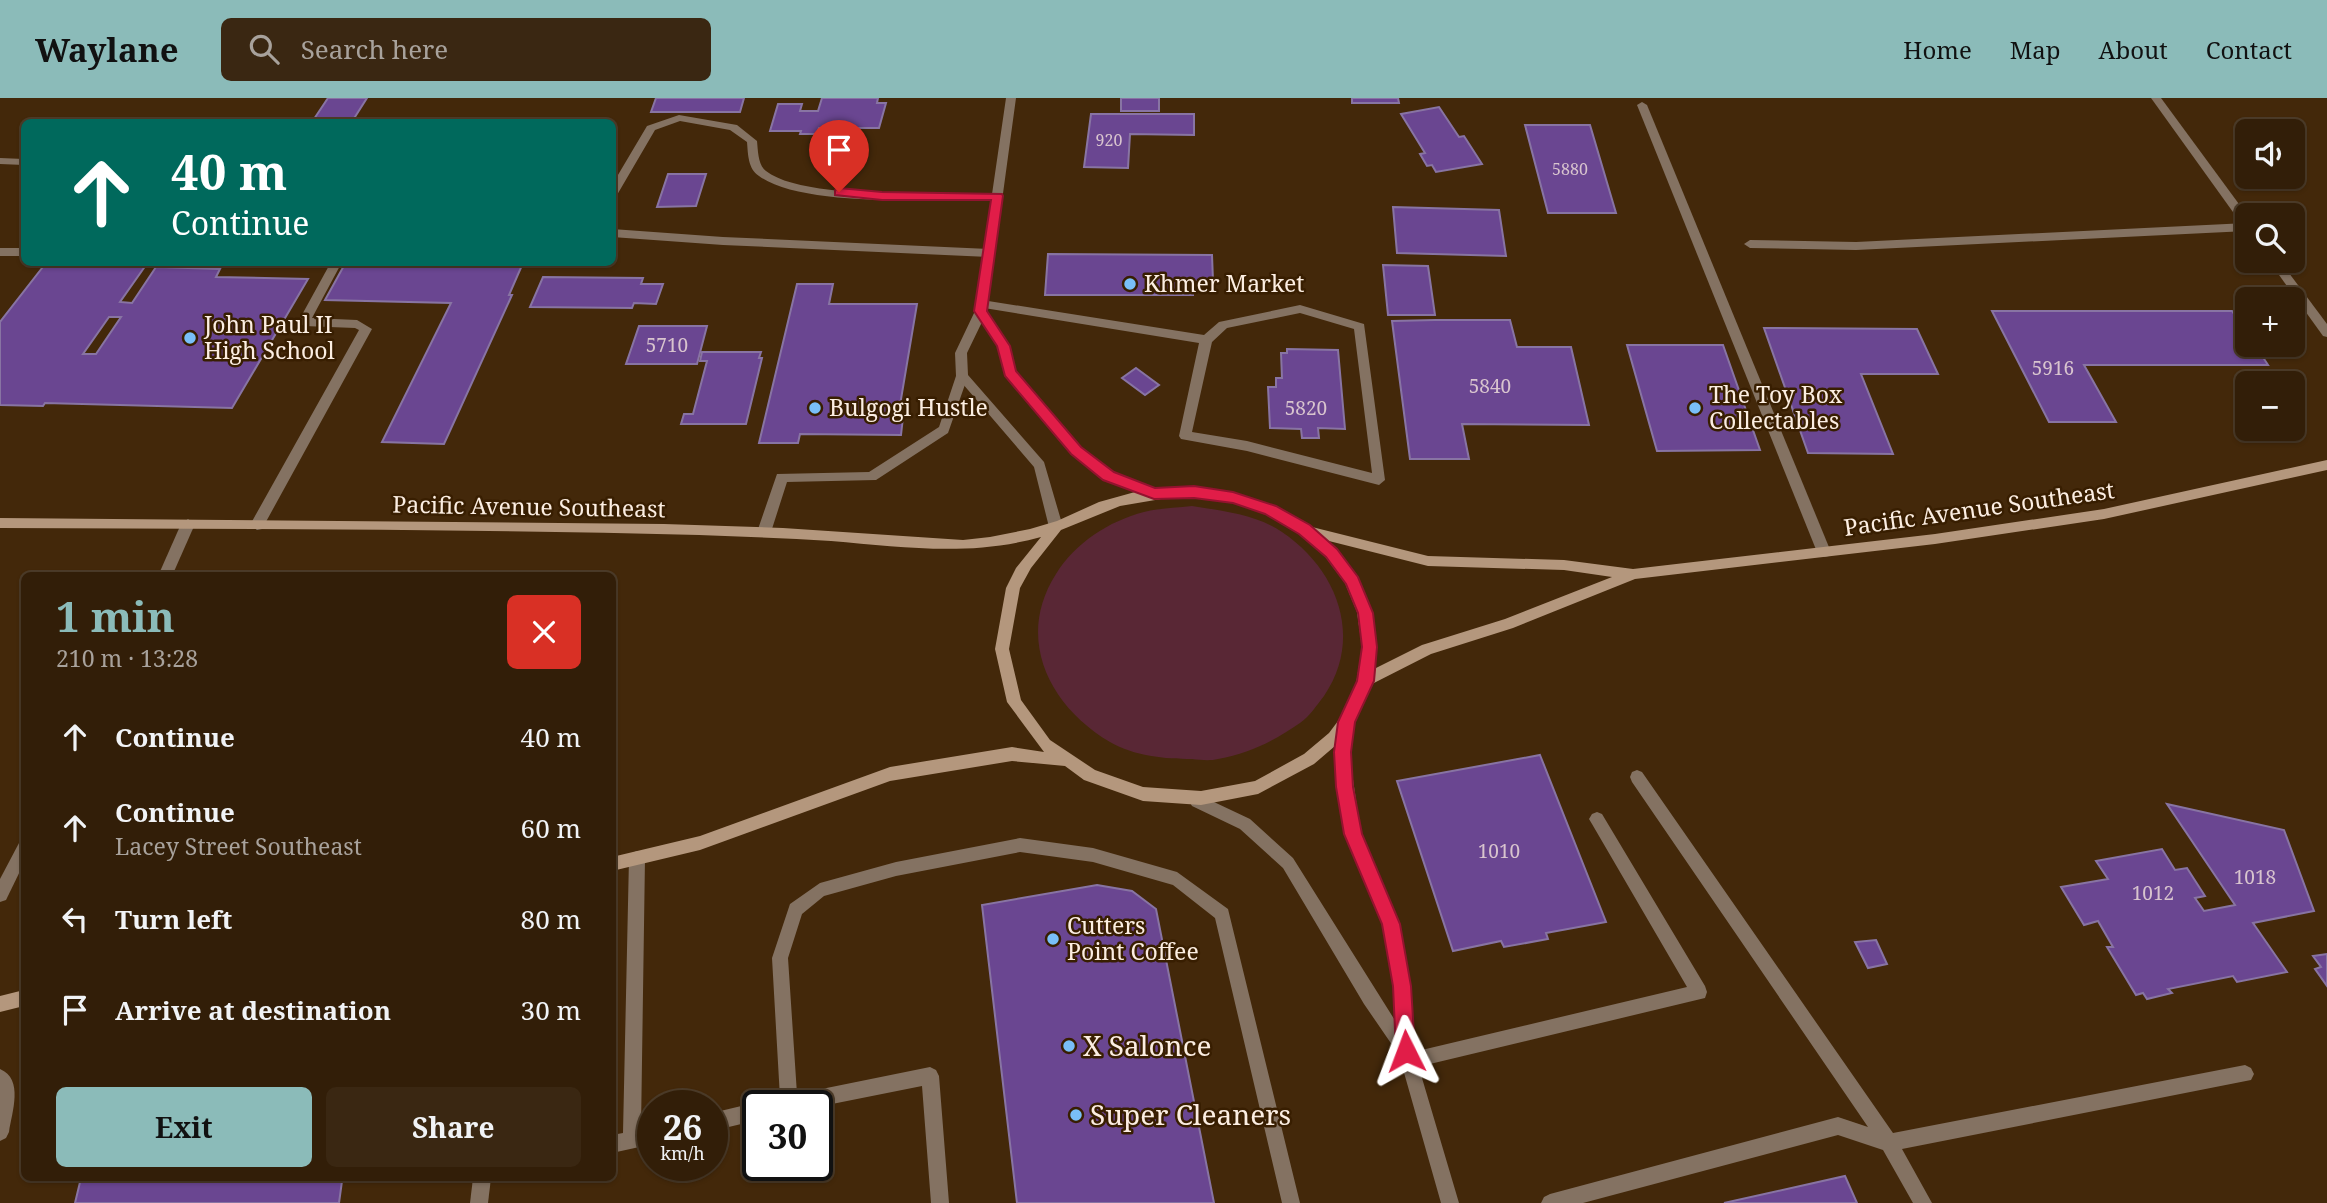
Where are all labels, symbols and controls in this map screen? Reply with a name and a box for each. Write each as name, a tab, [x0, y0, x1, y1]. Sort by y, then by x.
search box	[221, 18, 711, 81]
text: Waylane	[35, 27, 179, 72]
icon: search	[245, 30, 283, 68]
text: Search here	[301, 31, 448, 67]
text: Home	[1903, 33, 1972, 66]
text: Map	[2010, 33, 2061, 66]
text: About	[2099, 33, 2168, 66]
text: Contact	[2206, 33, 2292, 66]
map controls	[2235, 119, 2305, 441]
button: sound	[2235, 119, 2305, 189]
pin	[809, 120, 869, 192]
house number: 920	[1096, 129, 1122, 151]
icon: arrive	[820, 131, 858, 169]
text: 40 m	[171, 138, 287, 204]
icon: ahead	[56, 147, 147, 238]
house number: 5880	[1552, 158, 1588, 180]
text: Continue	[171, 201, 309, 244]
button: search	[2235, 203, 2305, 273]
place label: Khmer Market	[1144, 267, 1304, 299]
marker: Khmer Market	[1122, 276, 1138, 292]
button: +	[2235, 287, 2305, 357]
place label: John Paul II High School	[203, 308, 335, 366]
marker: John Paul II High School	[182, 330, 198, 346]
house number: 5710	[646, 332, 688, 358]
house number: 5916	[2032, 355, 2074, 381]
button: −	[2235, 371, 2305, 441]
house number: 5840	[1469, 373, 1511, 399]
place label: The Toy Box Collectables	[1709, 378, 1843, 436]
place label: Bulgogi Hustle	[829, 391, 988, 423]
house number: 5820	[1285, 395, 1327, 421]
marker: Bulgogi Hustle	[807, 400, 823, 416]
marker: The Toy Box Collectables	[1687, 400, 1703, 416]
street label: Pacific Avenue Southeast	[1841, 473, 2116, 543]
street label: Pacific Avenue Southeast	[392, 488, 666, 524]
text: 1 min	[56, 587, 175, 644]
button: close	[507, 595, 581, 669]
text: 210 m · 13:28	[56, 642, 198, 674]
icon: ahead	[56, 718, 94, 756]
text: Continue	[115, 719, 235, 755]
text: 40 m	[521, 719, 581, 755]
text: Continue	[115, 794, 235, 830]
icon: ahead	[56, 809, 94, 847]
text: 60 m	[521, 810, 581, 846]
text: Lacey Street Southeast	[115, 830, 362, 862]
house number: 1010	[1478, 838, 1520, 864]
house number: 1018	[2234, 864, 2276, 890]
house number: 1012	[2132, 880, 2174, 906]
icon: left	[56, 900, 94, 938]
text: Turn left	[115, 901, 232, 937]
text: 80 m	[521, 901, 581, 937]
place label: Cutters Point Coffee	[1067, 909, 1199, 967]
marker: Cutters Point Coffee	[1045, 931, 1061, 947]
icon: arrive	[56, 991, 94, 1029]
text: Arrive at destination	[115, 992, 391, 1028]
text: 30 m	[521, 992, 581, 1028]
position arrow	[1369, 1014, 1443, 1088]
place label: X Salonce	[1083, 1026, 1211, 1064]
marker: X Salonce	[1061, 1038, 1077, 1054]
button: Exit	[56, 1087, 312, 1167]
button: Share	[326, 1087, 581, 1167]
speed limit sign: 30	[742, 1090, 833, 1181]
place label: Super Cleaners	[1090, 1095, 1291, 1133]
text: 26	[663, 1103, 702, 1150]
marker: Super Cleaners	[1068, 1107, 1084, 1123]
text: km/h	[660, 1141, 705, 1165]

